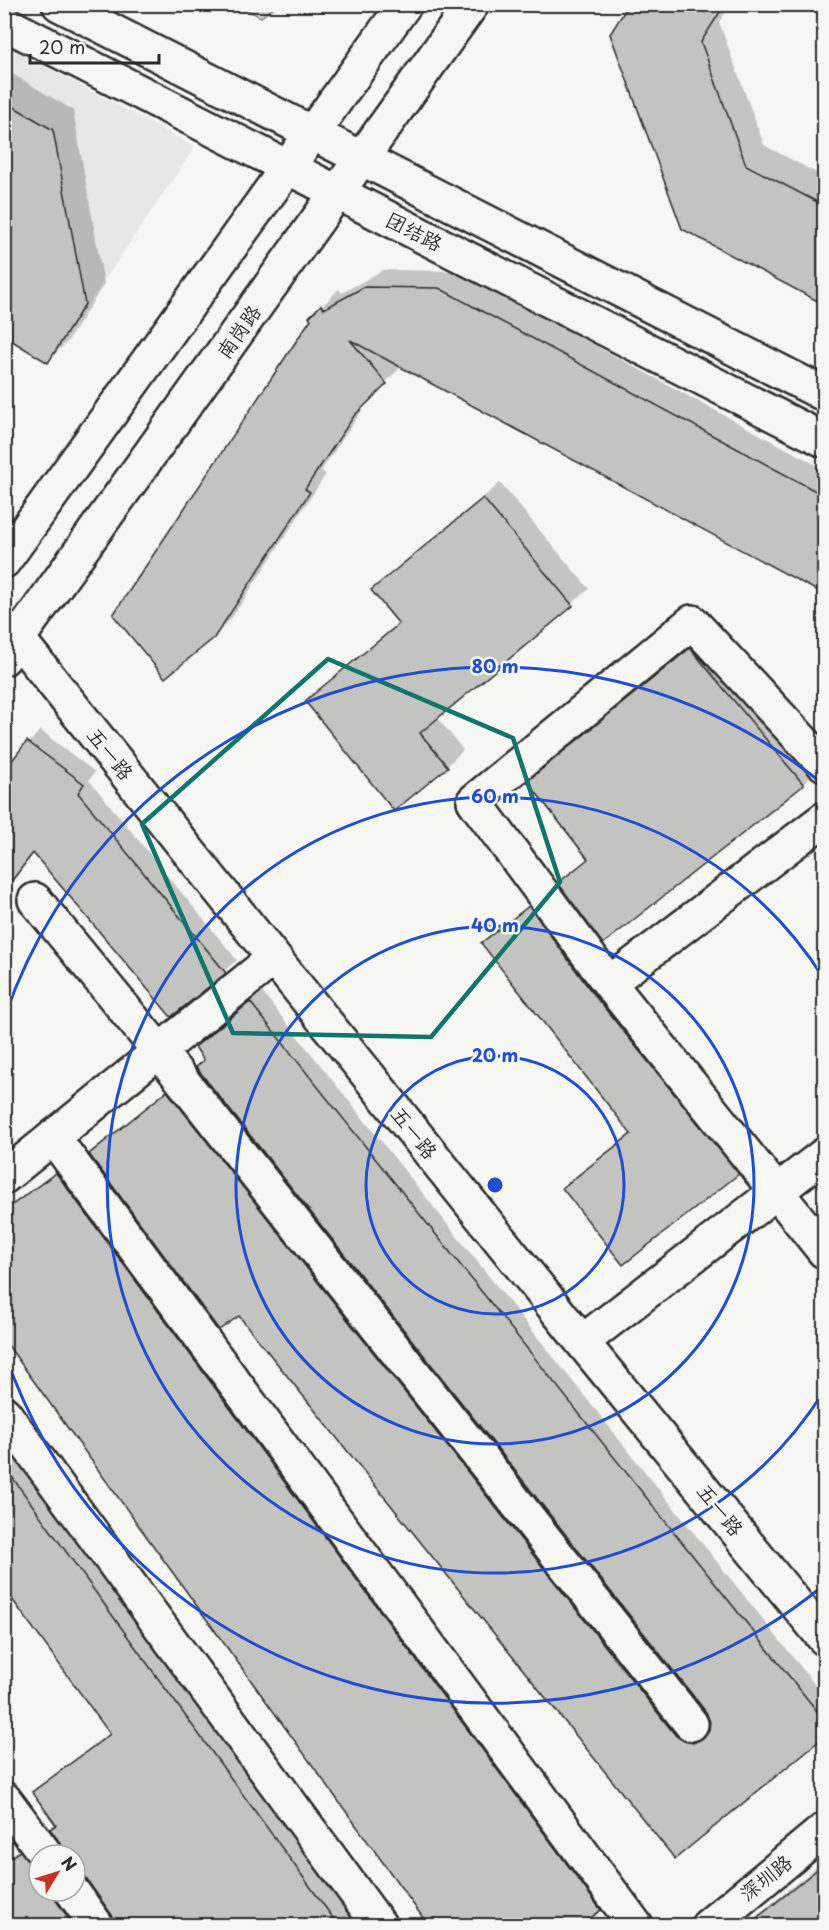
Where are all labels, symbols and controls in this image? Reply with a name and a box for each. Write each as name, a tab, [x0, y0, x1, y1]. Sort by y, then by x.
scale bar	[30, 27, 159, 65]
text: 20 m	[39, 33, 85, 60]
street label: 团结路	[381, 204, 449, 259]
street label: 南岗路	[209, 297, 268, 365]
text: 80 m	[471, 652, 519, 679]
street label: 五一路	[80, 721, 142, 787]
text: 60 m	[471, 782, 519, 809]
text: 40 m	[471, 911, 519, 938]
text: 20 m	[472, 1041, 518, 1068]
street label: 五一路	[384, 1100, 446, 1166]
centre of rings	[485, 1175, 505, 1195]
street label: 五一路	[690, 1477, 752, 1543]
north arrow	[27, 1843, 87, 1903]
street label: 深圳路	[733, 1846, 799, 1908]
text: N	[56, 1851, 83, 1876]

